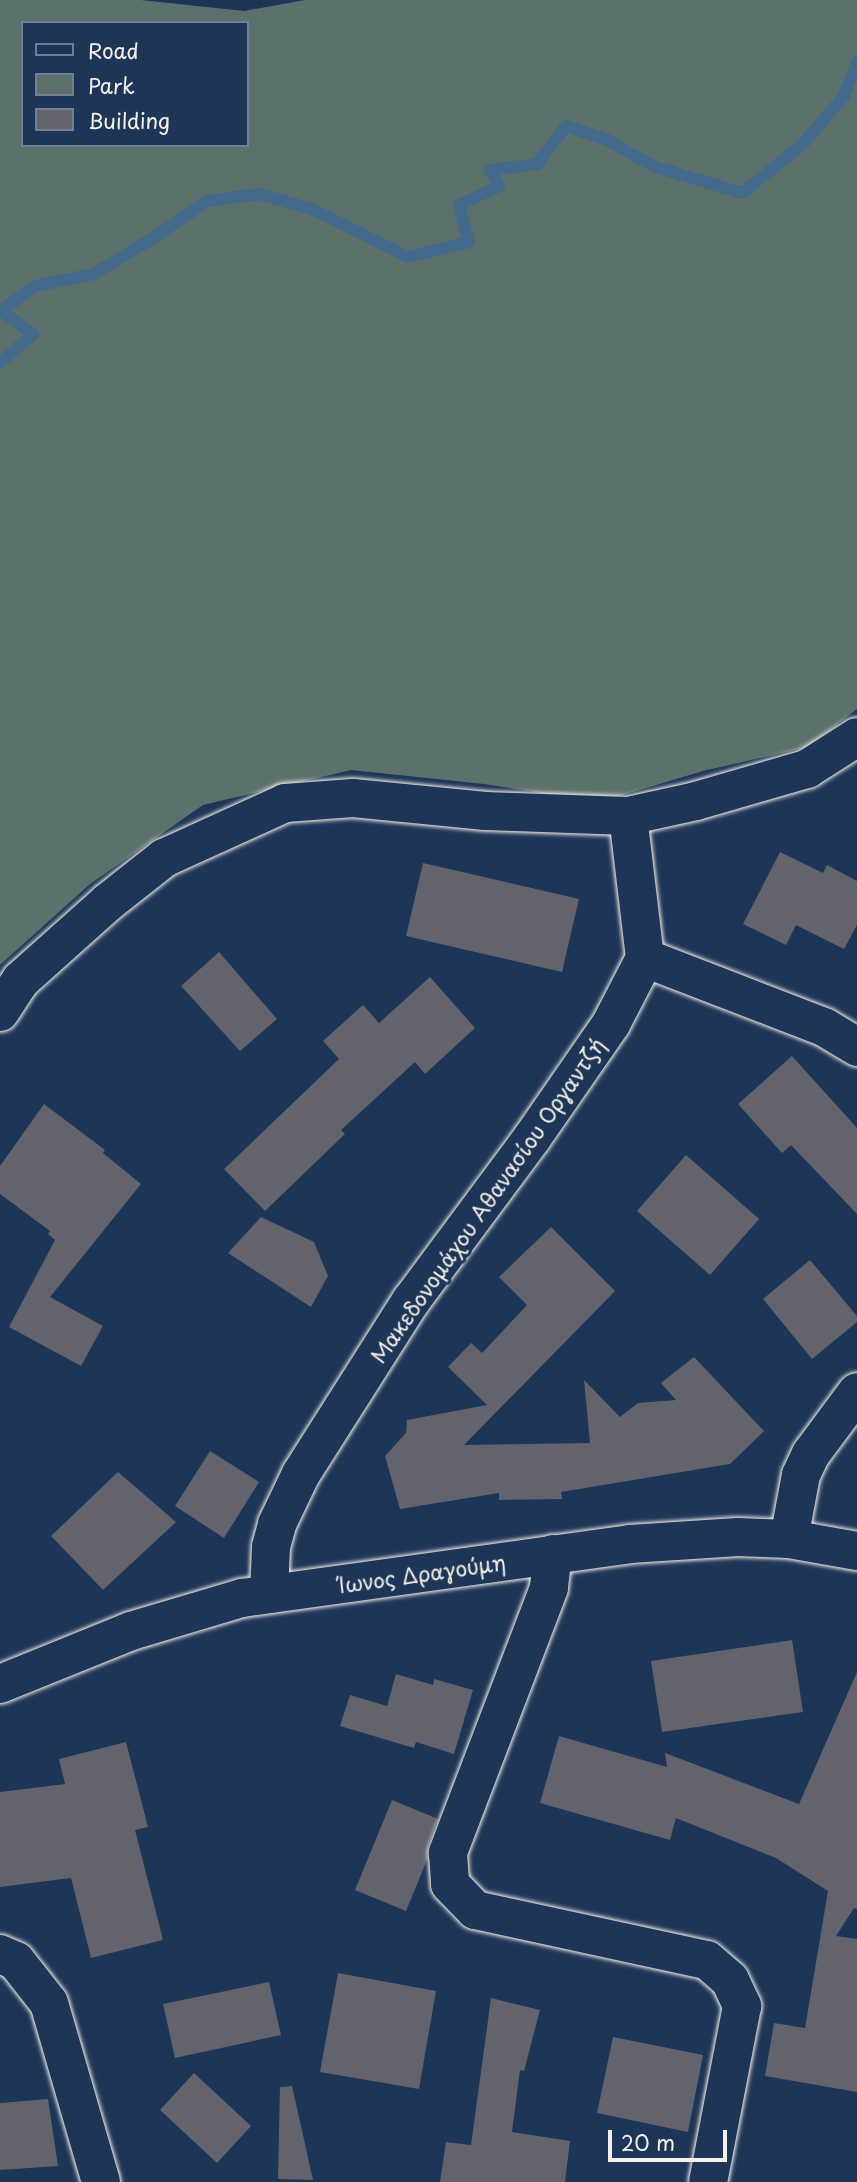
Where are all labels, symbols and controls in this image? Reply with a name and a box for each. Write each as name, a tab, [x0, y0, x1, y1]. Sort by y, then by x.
legend	[21, 21, 248, 147]
text: Road	[88, 34, 139, 66]
text: Park	[88, 69, 135, 101]
text: Building	[88, 104, 170, 136]
street label: Μακεδονομάχου Αθανασίου Οργαντζή	[365, 1033, 609, 1367]
street label: Ίωνος Δραγούμη	[336, 1549, 508, 1597]
scale bar	[612, 2116, 731, 2160]
text: 20 m	[621, 2126, 675, 2158]

